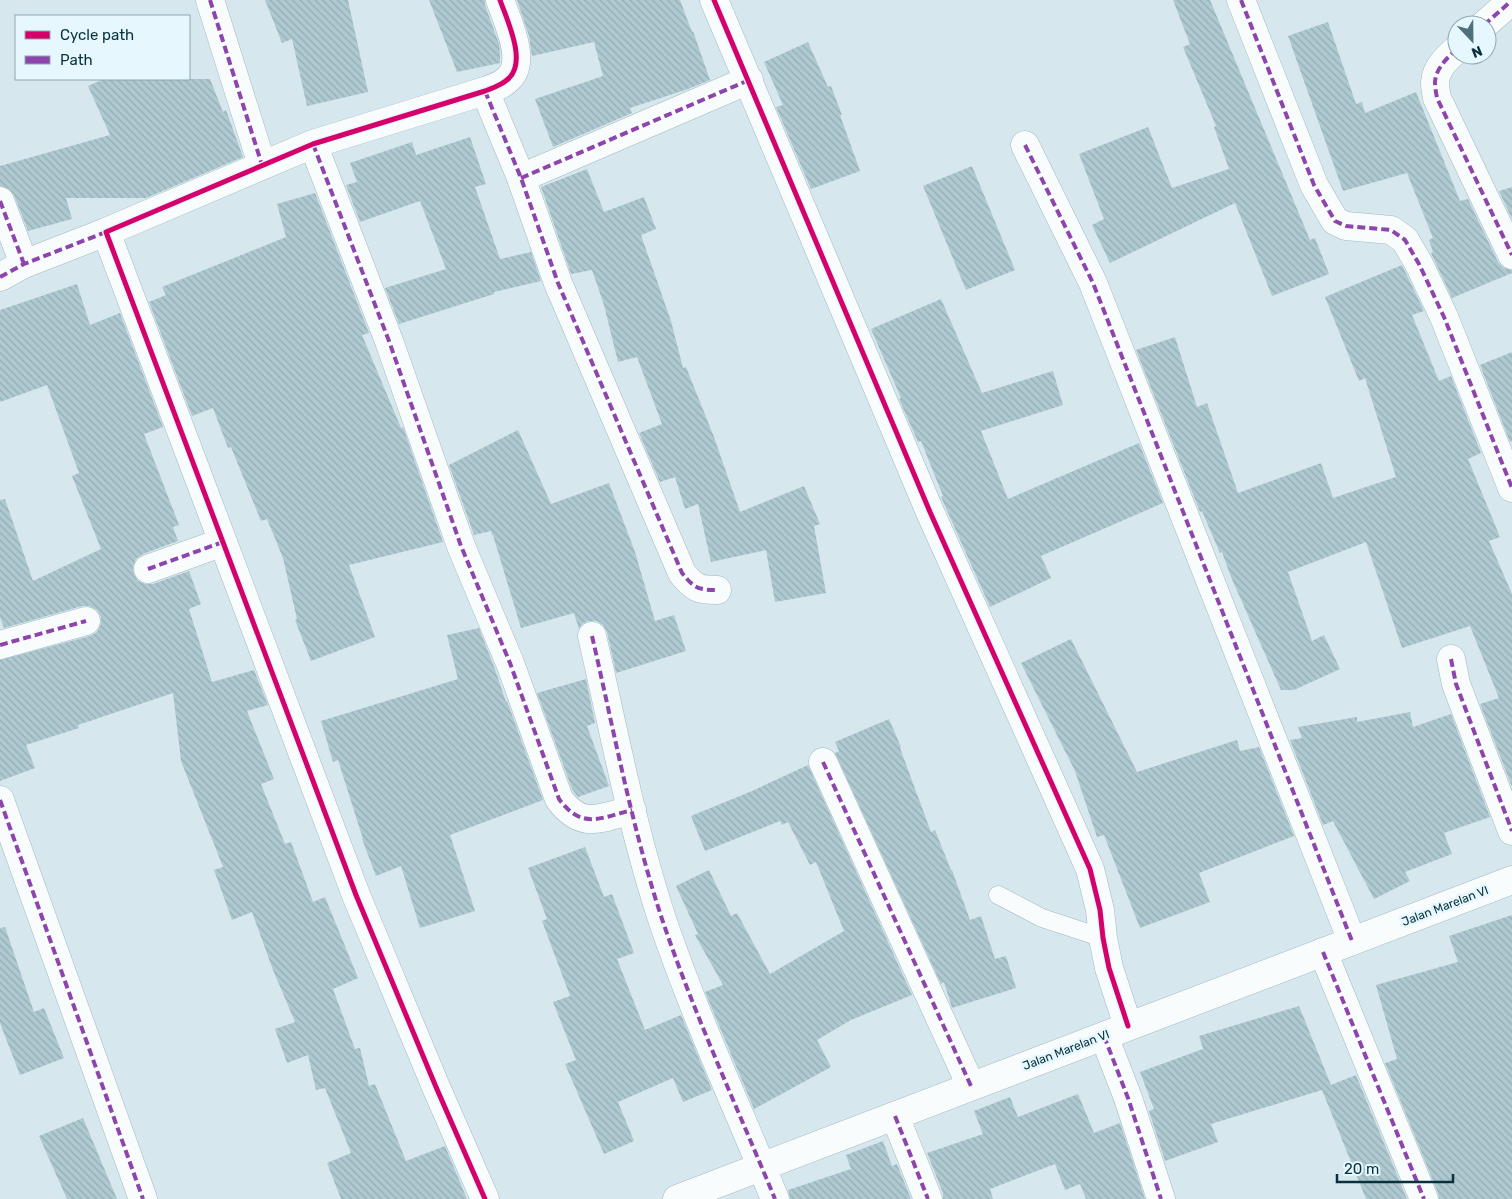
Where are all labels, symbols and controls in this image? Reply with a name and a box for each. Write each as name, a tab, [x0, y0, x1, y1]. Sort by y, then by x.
legend	[15, 15, 190, 80]
north arrow	[1447, 15, 1497, 65]
text: Cycle path	[60, 26, 134, 44]
text: N	[1469, 42, 1485, 61]
text: Path	[60, 51, 93, 69]
street label: Jalan Marelan VI	[1400, 883, 1490, 929]
street label: Jalan Marelan VI	[1021, 1027, 1111, 1073]
scale bar	[1337, 1152, 1453, 1184]
text: 20 m	[1344, 1160, 1379, 1178]

